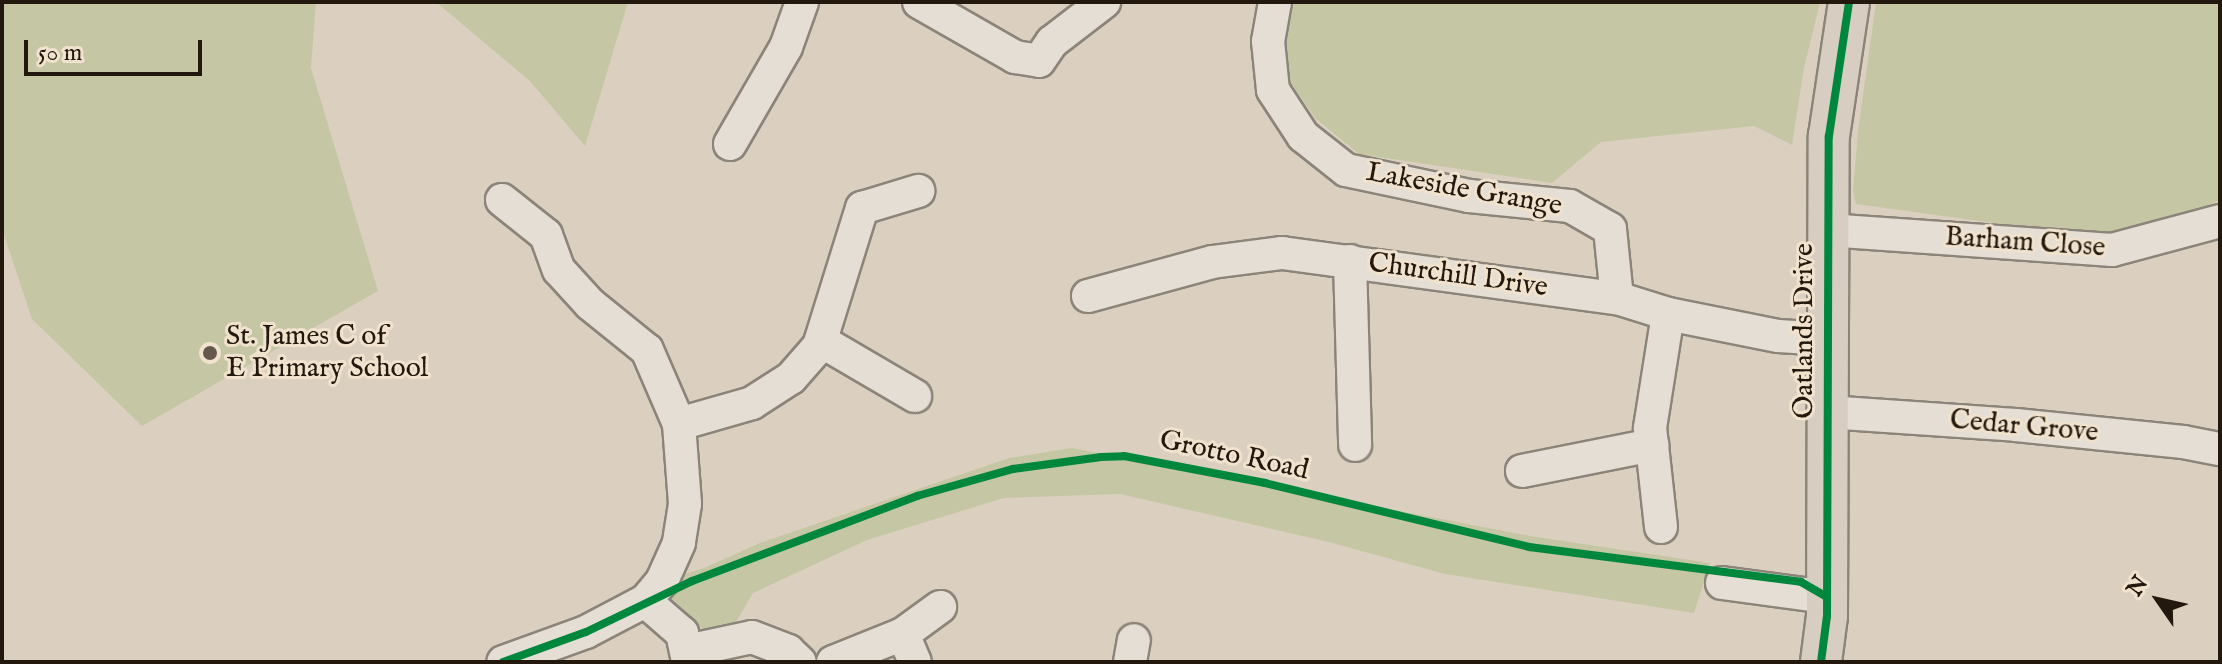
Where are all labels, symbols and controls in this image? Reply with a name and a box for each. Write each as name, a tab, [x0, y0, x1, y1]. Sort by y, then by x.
scale bar	[28, 24, 206, 74]
text: 50 m	[38, 38, 82, 69]
street label: Lakeside Grange	[1363, 156, 1565, 224]
street label: Barham Close	[1944, 221, 2106, 265]
street label: Oatlands Drive	[1788, 243, 1822, 419]
street label: Churchill Drive	[1366, 247, 1550, 305]
place label: St. James C of E Primary School	[226, 320, 428, 386]
marker: St. James C of E Primary School	[201, 344, 219, 362]
street label: Cedar Grove	[1948, 404, 2100, 450]
street label: Grotto Road	[1157, 424, 1311, 488]
north arrow	[2118, 560, 2198, 640]
text: N	[2121, 571, 2155, 602]

